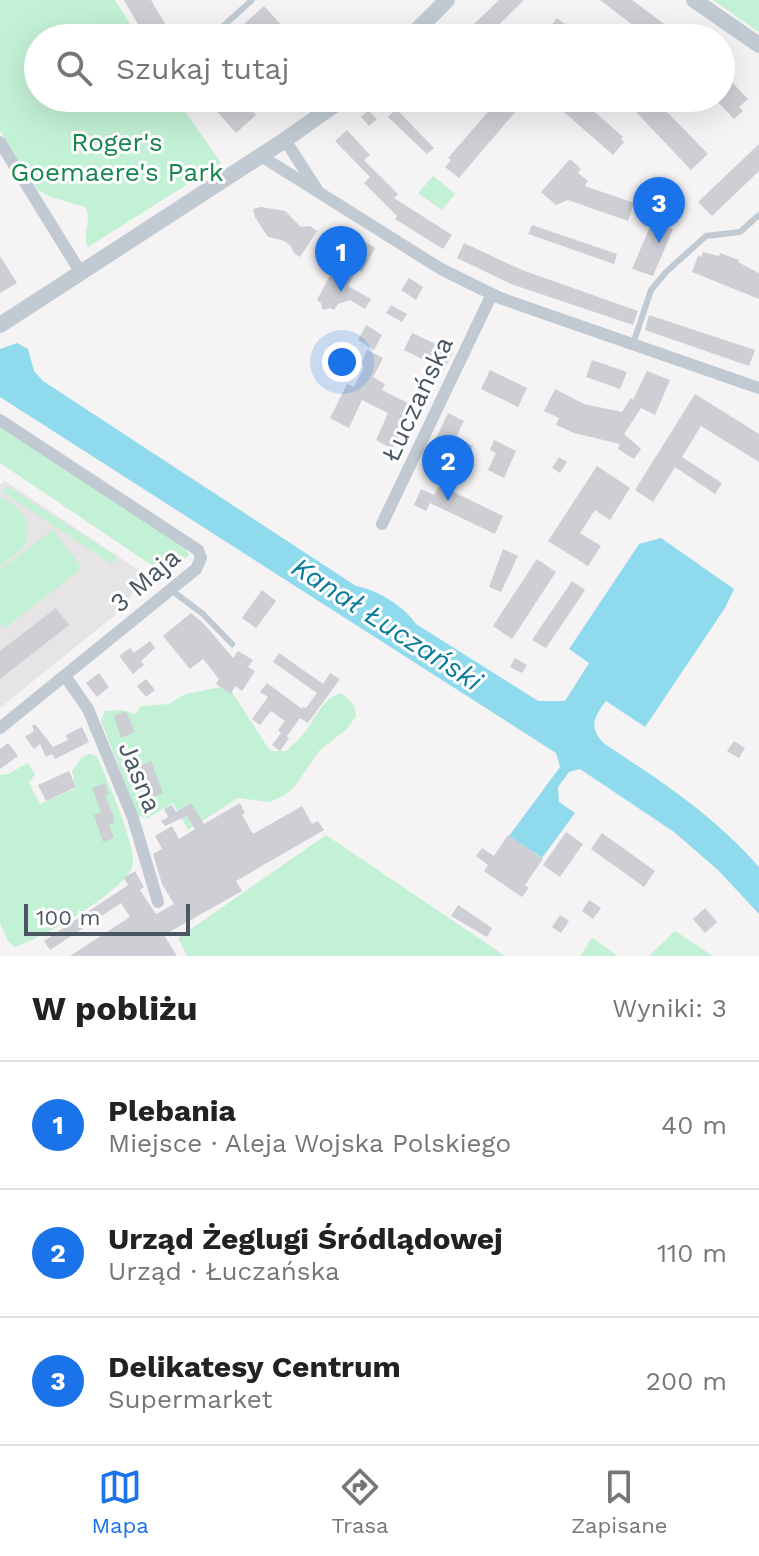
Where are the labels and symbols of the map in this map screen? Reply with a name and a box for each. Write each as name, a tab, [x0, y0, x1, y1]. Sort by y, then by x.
park label: Roger's Goemaere's Park	[11, 127, 224, 187]
pin: 3	[633, 177, 685, 243]
pin: 1	[315, 226, 367, 292]
street label: Łuczańska	[375, 332, 459, 466]
your location	[322, 342, 362, 382]
pin: 2	[422, 435, 474, 501]
street label: 3 Maja	[104, 541, 186, 618]
water label: Kanał Łuczański	[286, 550, 489, 698]
street label: Jasna	[112, 737, 168, 817]
scale bar	[24, 900, 190, 936]

